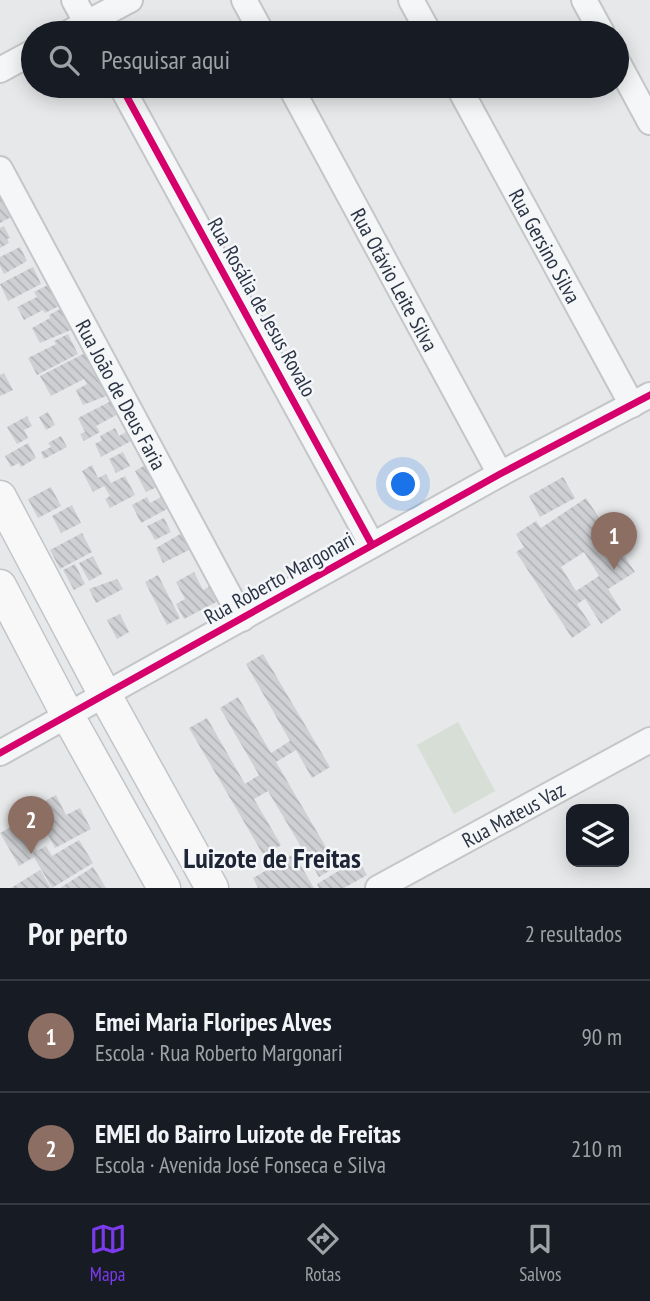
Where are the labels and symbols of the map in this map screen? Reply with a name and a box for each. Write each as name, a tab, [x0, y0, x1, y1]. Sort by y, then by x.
street label: Rua Gersino Silva	[503, 184, 587, 308]
street label: Rua Otávio Leite Silva	[345, 203, 444, 356]
street label: Rua Rosália de Jesus Rovalo	[202, 213, 322, 401]
street label: Rua João de Deus Faria	[70, 315, 173, 474]
your location	[386, 467, 420, 501]
pin: 1	[591, 512, 637, 570]
street label: Rua Roberto Margonari	[199, 526, 359, 630]
street label: Rua Mateus Vaz	[457, 775, 569, 853]
pin: 2	[8, 796, 54, 854]
district label: Luizote de Freitas	[183, 839, 361, 876]

